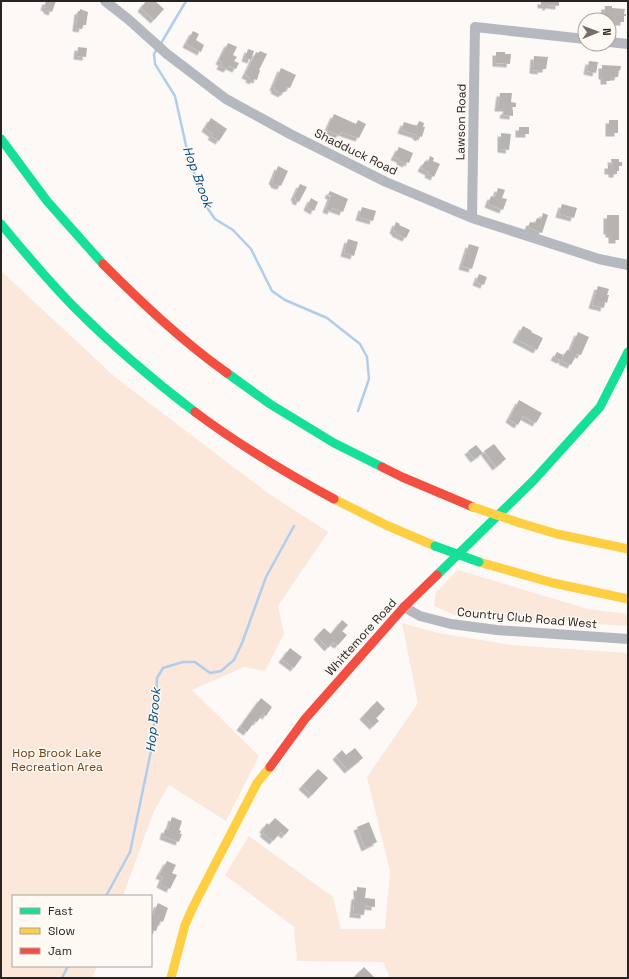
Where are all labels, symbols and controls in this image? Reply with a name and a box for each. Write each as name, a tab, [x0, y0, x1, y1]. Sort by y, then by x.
north arrow	[577, 12, 617, 52]
text: N	[600, 28, 614, 36]
street label: Lawson Road	[452, 84, 470, 160]
street label: Shadduck Road	[312, 125, 400, 179]
water label: Hop Brook	[179, 144, 218, 212]
street label: Whittemore Road	[322, 595, 400, 679]
street label: Country Club Road West	[456, 604, 598, 632]
water label: Hop Brook	[142, 685, 164, 753]
park label: Hop Brook Lake Recreation Area	[11, 745, 103, 775]
legend	[12, 895, 152, 967]
text: Fast	[48, 903, 73, 919]
text: Slow	[48, 923, 75, 939]
text: Jam	[48, 943, 72, 959]

